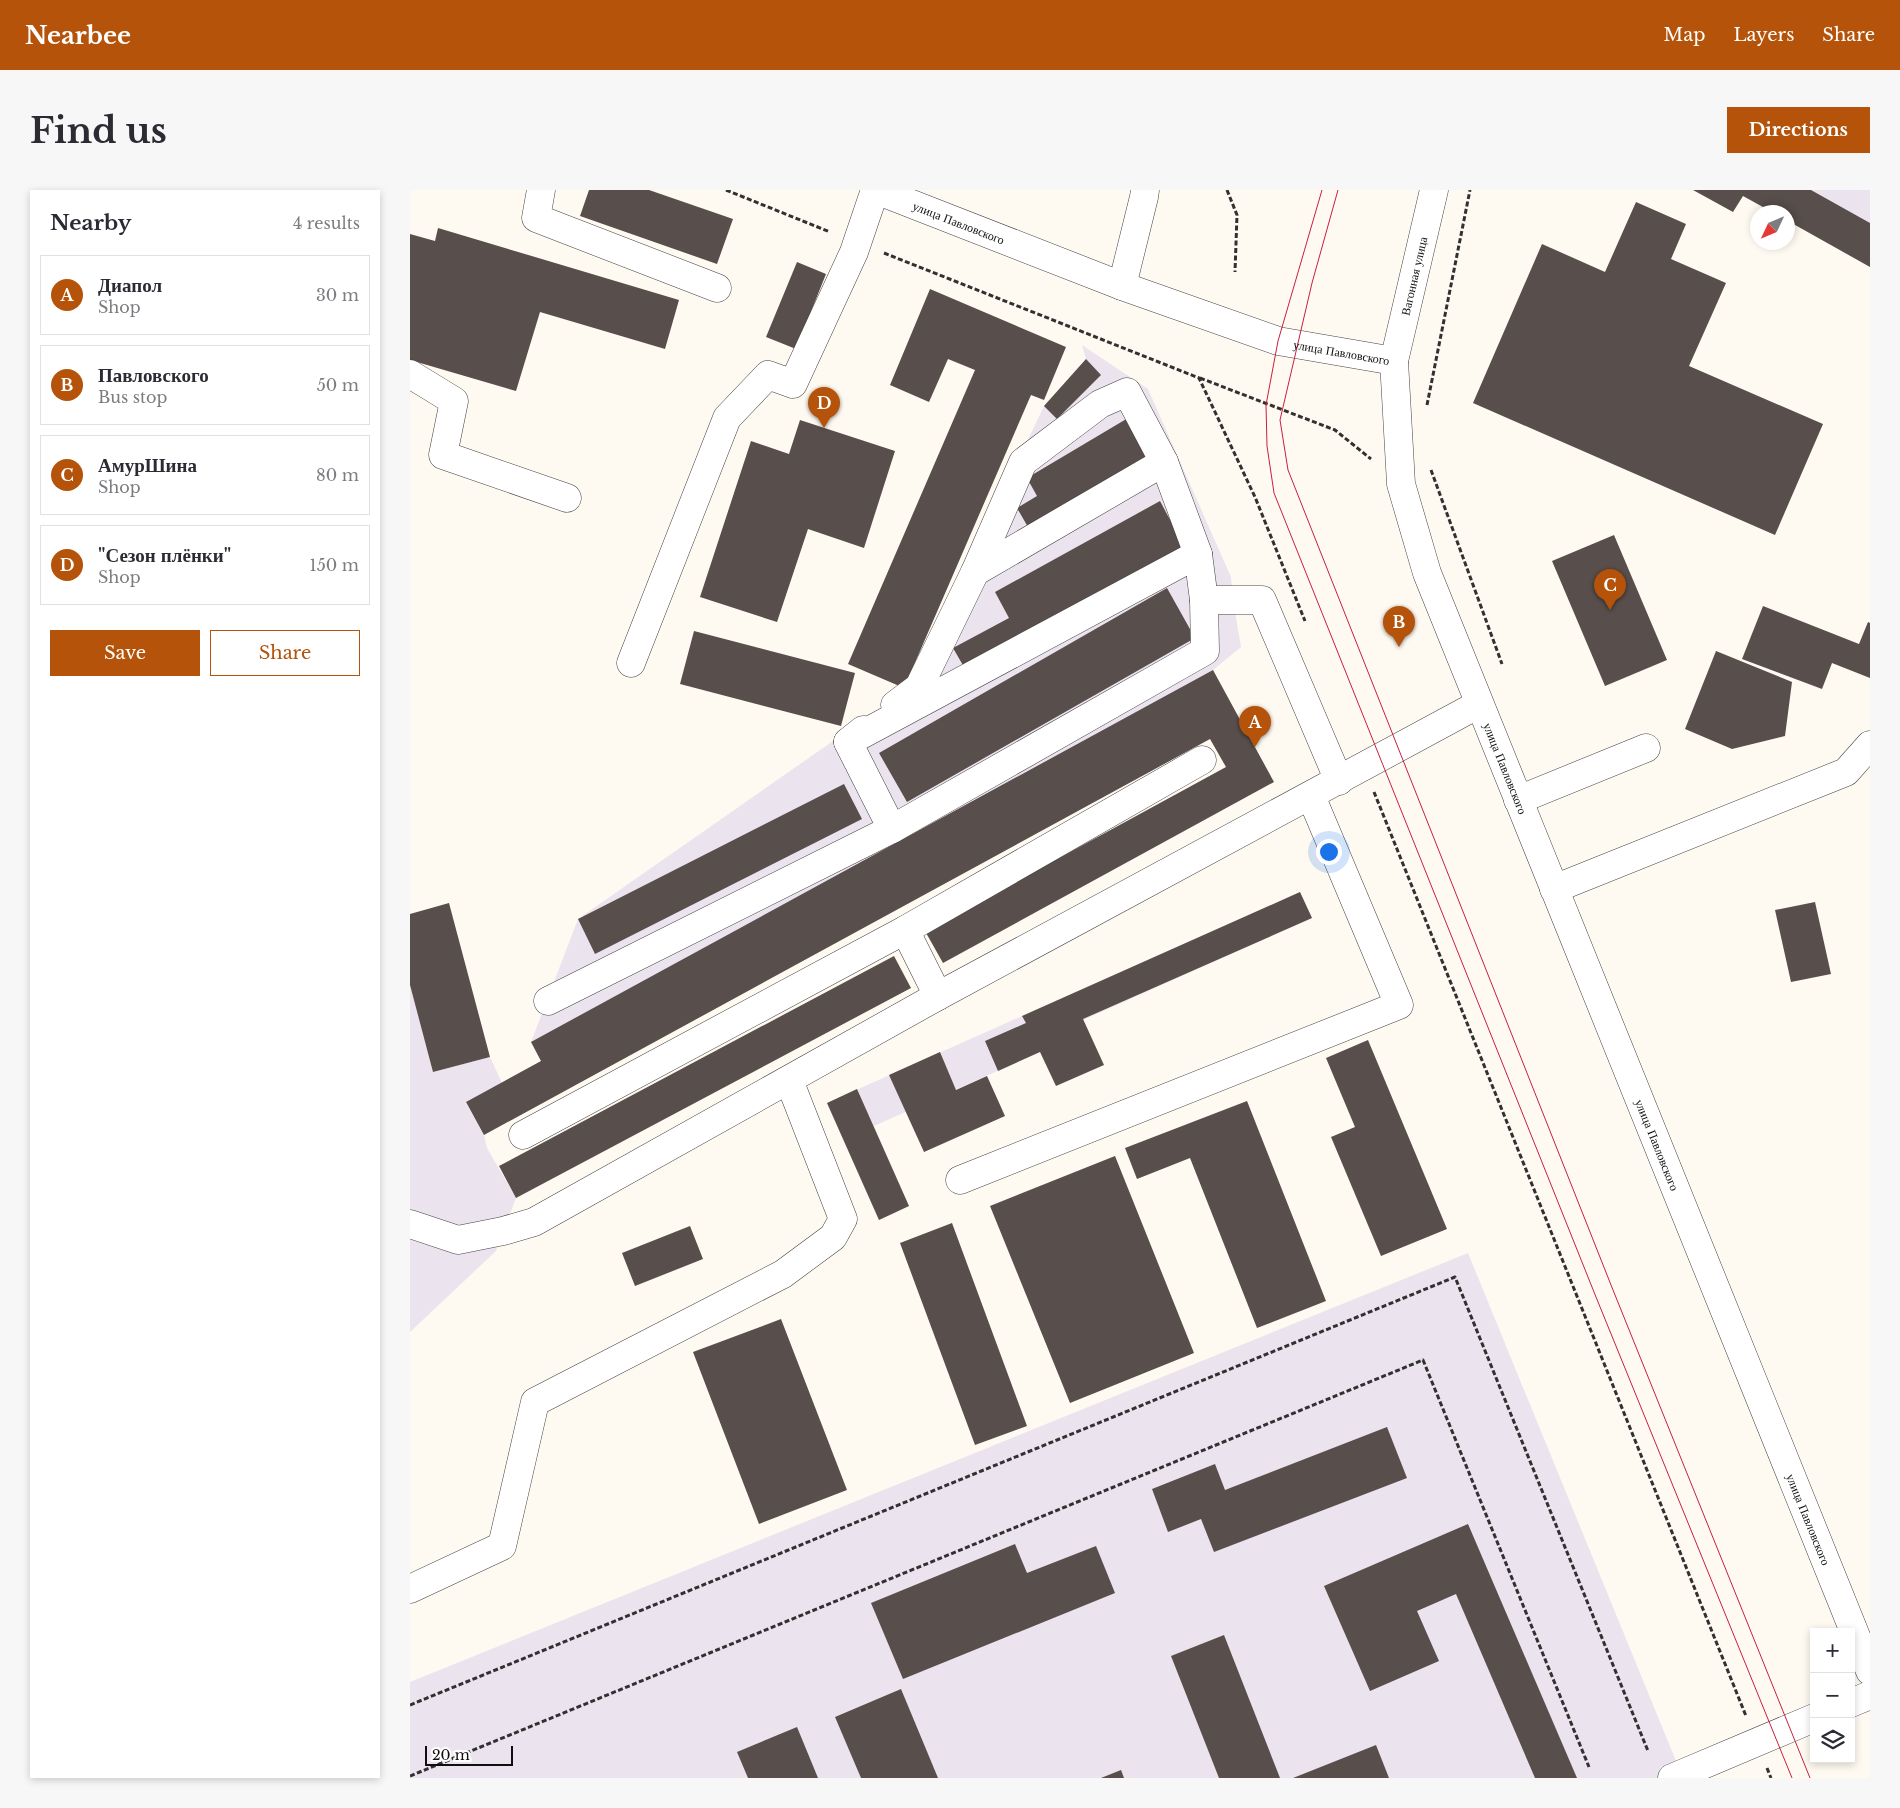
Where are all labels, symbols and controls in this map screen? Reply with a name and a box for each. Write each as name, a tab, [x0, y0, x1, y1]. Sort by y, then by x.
text: Nearbee	[25, 21, 131, 50]
text: Map	[1664, 24, 1705, 46]
text: Layers	[1733, 24, 1794, 46]
text: Share	[1822, 24, 1875, 46]
button: Directions	[1727, 107, 1870, 153]
text: Find us	[30, 109, 167, 152]
street label: улица Павловского	[911, 198, 1007, 247]
north arrow	[1750, 205, 1795, 250]
text: Nearby	[50, 210, 131, 236]
text: 4 results	[293, 213, 360, 233]
street label: Вагонная улица	[1398, 234, 1431, 317]
text: Диапол	[98, 274, 162, 297]
text: A	[61, 285, 73, 305]
text: 30 m	[316, 285, 359, 305]
text: Shop	[98, 297, 141, 317]
street label: улица Павловского	[1292, 336, 1391, 368]
text: Павловского	[98, 364, 209, 387]
text: B	[61, 375, 73, 395]
text: 50 m	[317, 375, 359, 395]
text: Bus stop	[98, 387, 167, 407]
pin: D	[808, 387, 840, 428]
text: АмурШина	[98, 454, 197, 477]
text: C	[60, 465, 74, 485]
text: 80 m	[316, 465, 359, 485]
text: Shop	[98, 477, 141, 497]
text: "Сезон плёнки"	[98, 544, 231, 567]
text: D	[60, 555, 74, 575]
text: 150 m	[310, 555, 359, 575]
text: Shop	[98, 567, 141, 587]
pin: C	[1594, 569, 1626, 610]
pin: B	[1383, 606, 1415, 647]
button: Save	[50, 630, 200, 676]
button: Share	[210, 630, 360, 676]
pin: A	[1239, 706, 1271, 747]
street label: улица Павловского	[1481, 720, 1531, 816]
your location	[1316, 839, 1342, 865]
street label: улица Павловского	[1632, 1097, 1683, 1193]
street label: улица Павловского	[1784, 1471, 1834, 1567]
map controls	[1810, 1628, 1855, 1763]
button: +	[1810, 1628, 1855, 1673]
button: −	[1810, 1673, 1855, 1718]
button: layers	[1810, 1718, 1855, 1763]
scale bar	[425, 1743, 512, 1766]
text: 20 m	[432, 1746, 470, 1764]

